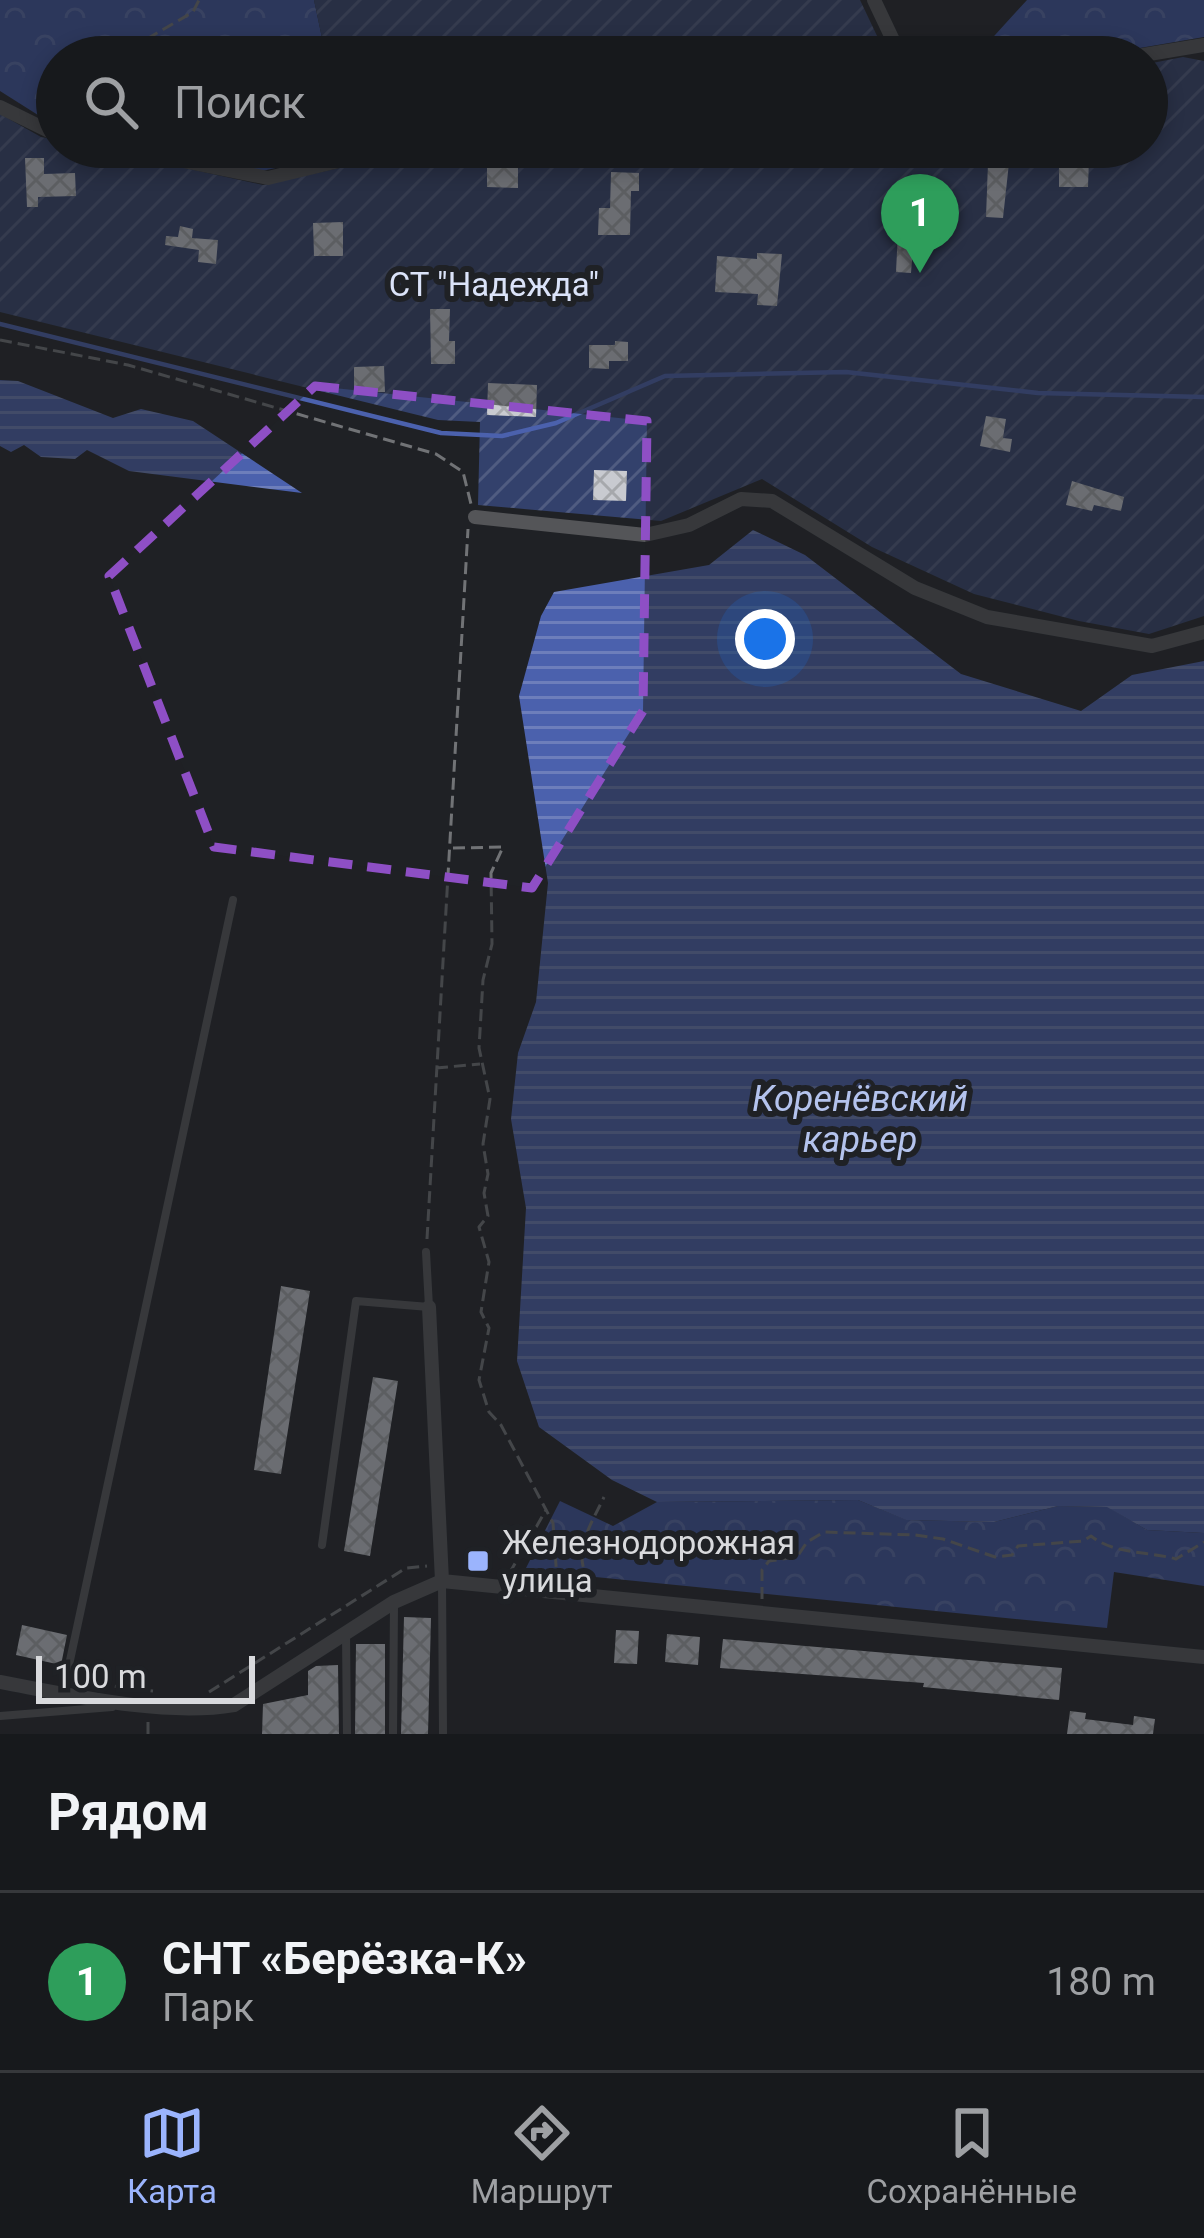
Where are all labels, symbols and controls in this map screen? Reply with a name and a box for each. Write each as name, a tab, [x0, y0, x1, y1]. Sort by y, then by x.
search box	[36, 36, 1168, 168]
icon: search	[78, 69, 144, 135]
text: Поиск	[174, 76, 306, 129]
pin: 1	[881, 174, 959, 273]
park label: СТ "Надежда"	[389, 265, 599, 304]
your location	[735, 609, 795, 669]
water label: Коренёвский карьер	[752, 1078, 968, 1161]
place label: Железнодорожная улица	[502, 1523, 795, 1600]
marker: Железнодорожная улица	[465, 1548, 491, 1574]
scale bar	[36, 1650, 255, 1703]
text: 100 m	[54, 1657, 147, 1696]
text: Рядом	[48, 1783, 209, 1842]
text: СНТ «Берёзка-К»	[162, 1932, 527, 1985]
text: 1	[76, 1959, 98, 2005]
text: 180 m	[1046, 1959, 1156, 2005]
text: Парк	[162, 1985, 254, 2031]
tab: Карта	[127, 2100, 217, 2211]
tab: Маршрут	[471, 2100, 613, 2211]
tab: Сохранённые	[867, 2100, 1077, 2211]

